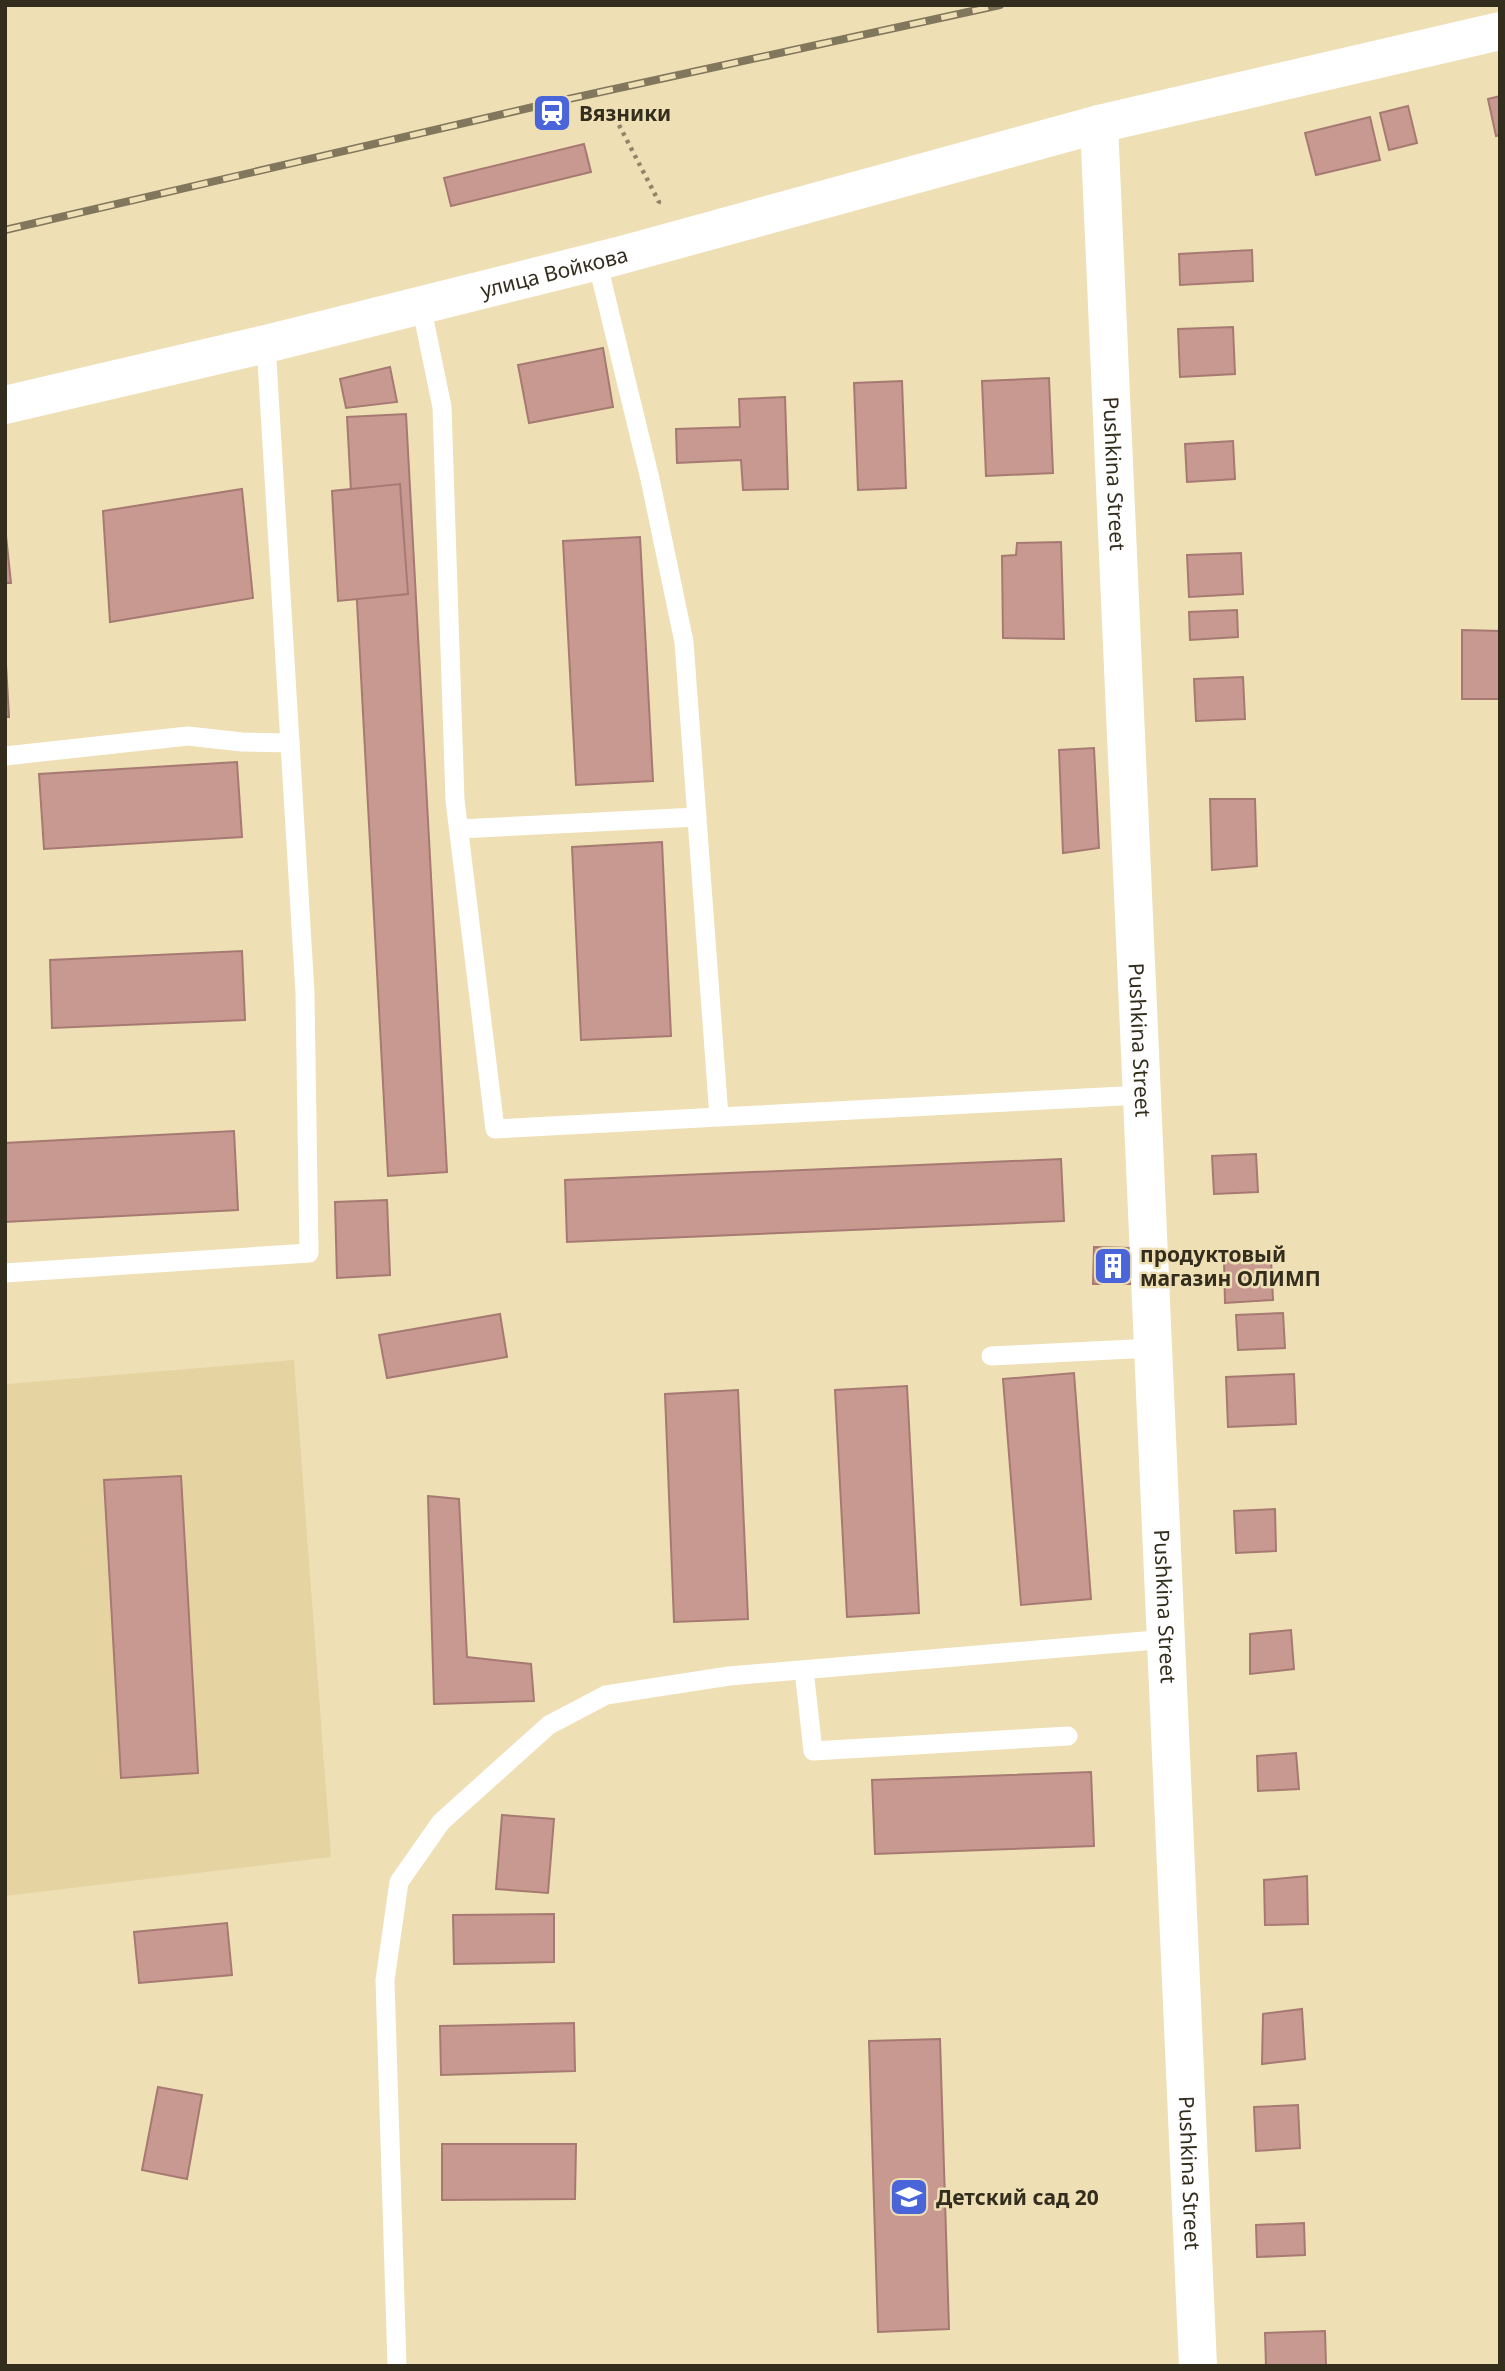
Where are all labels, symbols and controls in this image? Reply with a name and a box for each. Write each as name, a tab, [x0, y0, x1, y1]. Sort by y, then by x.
station icon: Вязники	[531, 92, 573, 134]
place label: Вязники	[579, 99, 671, 127]
street label: улица Войкова	[477, 240, 631, 304]
street label: Pushkina Street	[1097, 396, 1132, 552]
street label: Pushkina Street	[1123, 962, 1158, 1118]
place label: продуктовый магазин ОЛИМП	[1140, 1240, 1321, 1292]
building icon: продуктовый магазин ОЛИМП	[1092, 1245, 1134, 1287]
street label: Pushkina Street	[1148, 1529, 1183, 1685]
street label: Pushkina Street	[1173, 2095, 1207, 2251]
school or university icon: Детский сад 20	[888, 2176, 930, 2218]
place label: Детский сад 20	[936, 2183, 1099, 2211]

